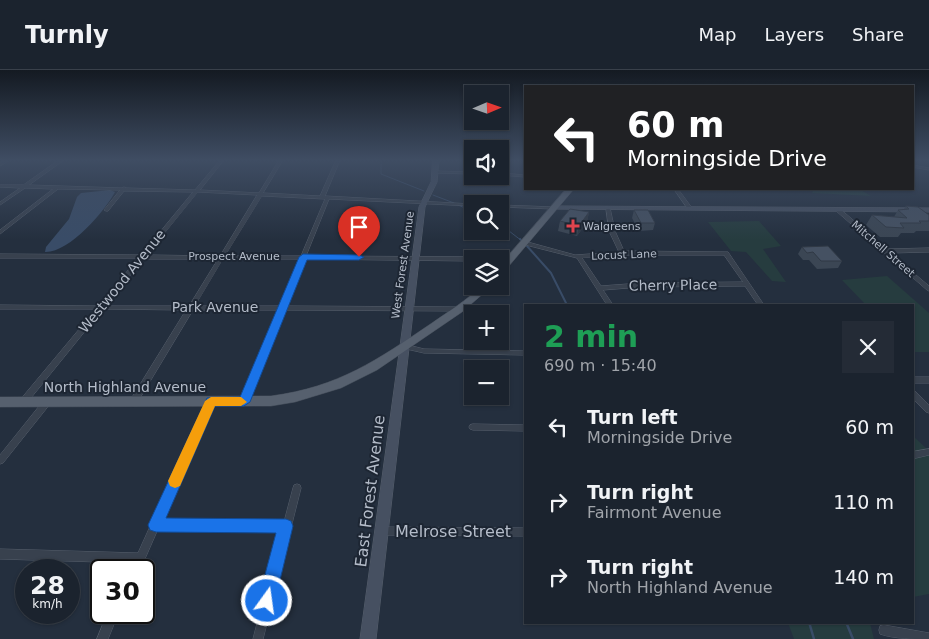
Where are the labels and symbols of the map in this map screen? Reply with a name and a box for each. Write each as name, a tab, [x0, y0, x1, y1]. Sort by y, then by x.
north arrow	[464, 85, 509, 130]
pin	[338, 206, 380, 257]
street label: West Forest Avenue	[389, 210, 417, 320]
street label: Mitchell Street	[849, 218, 918, 280]
marker: Walgreens	[567, 220, 579, 232]
place label: Walgreens	[583, 220, 641, 233]
street label: Westwood Avenue	[75, 226, 169, 336]
street label: Locust Lane	[591, 247, 657, 263]
street label: Prospect Avenue	[188, 250, 280, 263]
street label: Cherry Place	[629, 276, 717, 294]
street label: Park Avenue	[172, 299, 258, 315]
street label: North Highland Avenue	[44, 379, 206, 395]
street label: East Forest Avenue	[351, 414, 389, 568]
street label: Melrose Street	[395, 522, 511, 541]
speed limit sign: 30	[90, 559, 155, 624]
position arrow	[240, 574, 292, 626]

